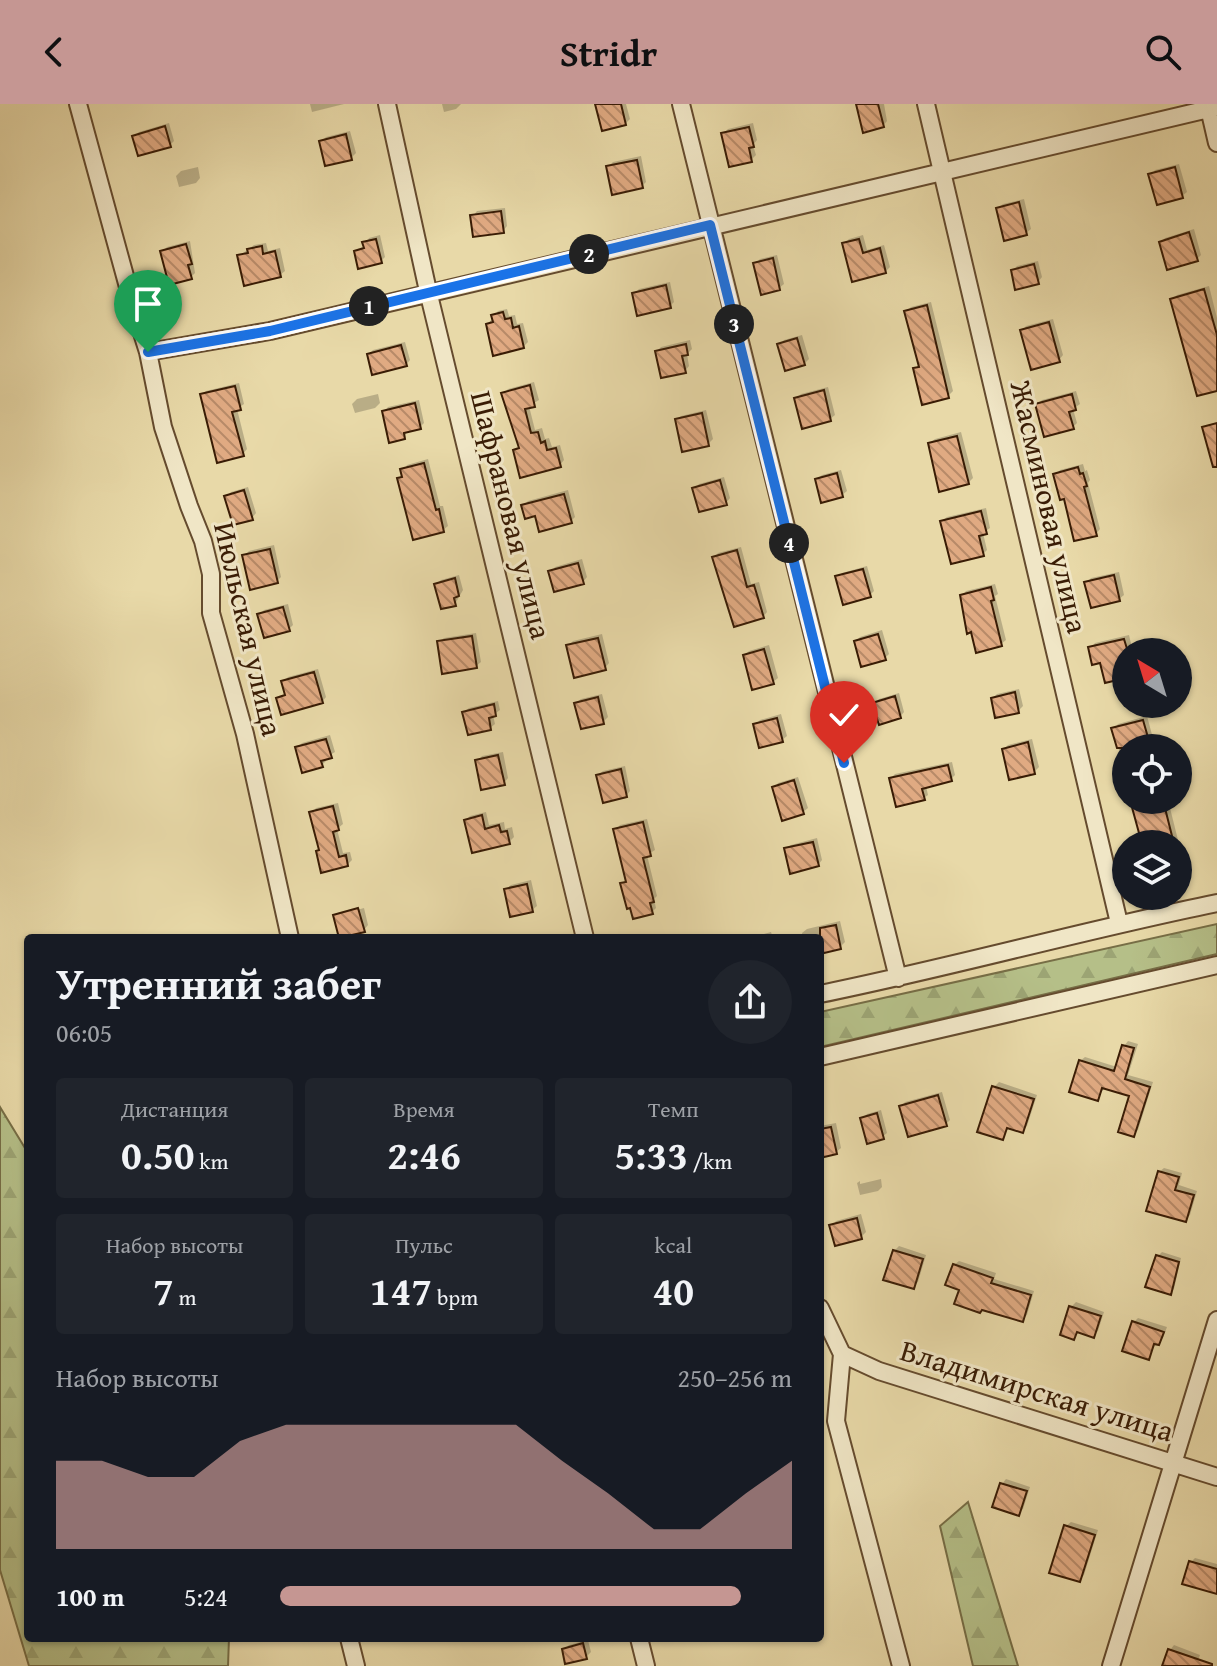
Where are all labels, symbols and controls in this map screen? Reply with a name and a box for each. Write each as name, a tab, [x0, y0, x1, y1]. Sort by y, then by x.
text: Stridr	[560, 26, 657, 79]
icon: back	[32, 30, 76, 74]
icon: search	[1141, 30, 1185, 74]
pin: 2	[569, 234, 609, 274]
text: 2	[583, 238, 595, 270]
pin	[114, 270, 182, 352]
icon: arrive	[126, 282, 170, 326]
pin: 1	[349, 286, 389, 326]
text: 1	[363, 290, 375, 322]
pin: 3	[714, 304, 754, 344]
text: 3	[728, 308, 740, 340]
street label: Жасминовая улица	[999, 375, 1101, 638]
street label: Шафрановая улица	[460, 386, 564, 644]
street label: Июльская улица	[203, 517, 295, 741]
pin: 4	[769, 523, 809, 563]
text: 4	[783, 527, 795, 559]
north arrow	[1112, 638, 1192, 718]
map controls	[1112, 638, 1192, 910]
pin	[810, 681, 878, 763]
icon: check	[822, 693, 866, 737]
button: locate	[1112, 734, 1192, 814]
button: layers	[1112, 830, 1192, 910]
text: Утренний забег	[56, 951, 381, 1015]
button: share	[708, 960, 792, 1044]
text: 06:05	[56, 1013, 112, 1052]
text: Дистанция	[121, 1093, 228, 1125]
text: Время	[393, 1093, 455, 1125]
text: Темп	[648, 1093, 699, 1125]
text: 0.50	[121, 1125, 194, 1184]
text: 2:46	[387, 1125, 461, 1184]
text: 5:33	[614, 1125, 688, 1184]
text: km	[194, 1145, 228, 1177]
text: /km	[688, 1145, 732, 1177]
text: Набор высоты	[106, 1229, 243, 1261]
text: Пульс	[395, 1229, 453, 1261]
text: kcal	[655, 1229, 692, 1261]
text: 7	[153, 1261, 174, 1320]
text: 147	[370, 1261, 432, 1320]
text: 40	[653, 1261, 694, 1320]
text: m	[174, 1281, 196, 1313]
text: bpm	[432, 1281, 478, 1313]
street label: Владимирская улица	[895, 1328, 1180, 1453]
text: Набор высоты	[56, 1358, 218, 1397]
text: 250–256 m	[678, 1358, 792, 1397]
text: 100 m	[56, 1577, 124, 1616]
text: 5:24	[184, 1577, 228, 1616]

